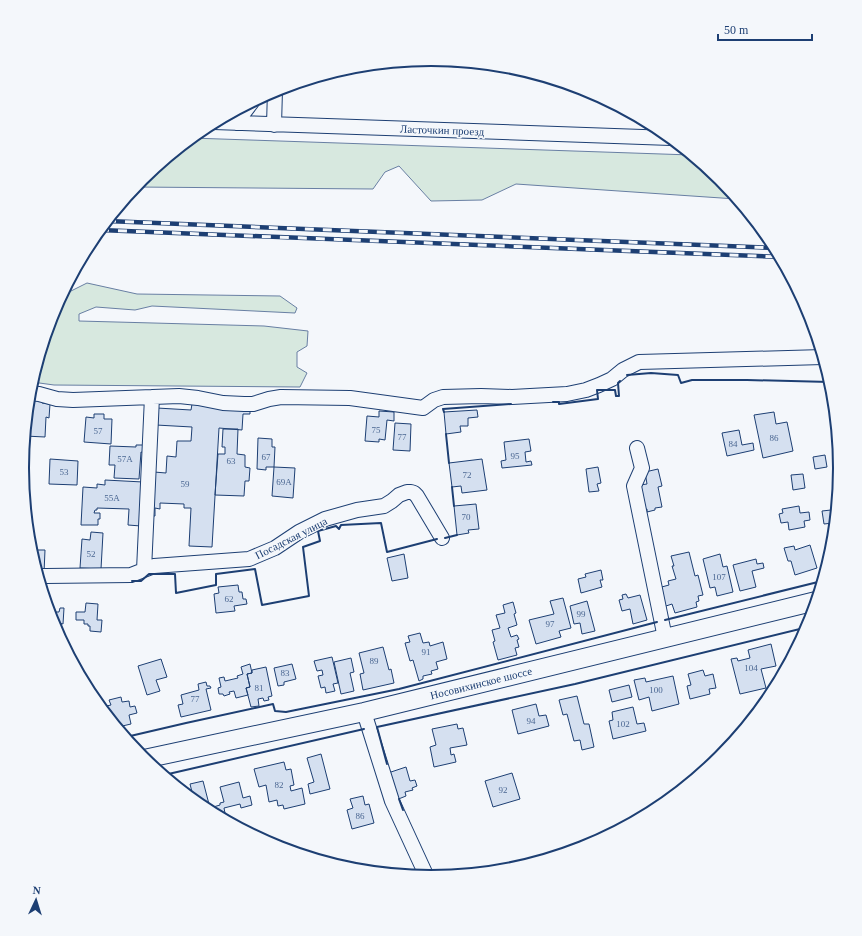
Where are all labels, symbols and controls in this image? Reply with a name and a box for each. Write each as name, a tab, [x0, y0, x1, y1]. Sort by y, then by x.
scale bar	[718, 16, 812, 42]
text: 50 m	[724, 23, 749, 37]
street label: Ласточкин проезд	[400, 123, 485, 137]
house number: 75	[372, 425, 381, 435]
house number: 57	[94, 426, 103, 436]
house number: 77	[398, 432, 407, 442]
house number: 86	[770, 433, 779, 443]
house number: 84	[729, 439, 738, 449]
house number: 95	[511, 451, 520, 461]
house number: 67	[262, 452, 271, 462]
house number: 57А	[117, 454, 133, 464]
house number: 63	[227, 456, 236, 466]
house number: 53	[60, 467, 69, 477]
house number: 72	[463, 470, 472, 480]
house number: 69А	[276, 477, 292, 487]
house number: 59	[181, 479, 190, 489]
house number: 55А	[104, 493, 120, 503]
house number: 70	[462, 512, 471, 522]
street label: Посадская улица	[253, 515, 329, 561]
house number: 52	[87, 549, 96, 559]
house number: 107	[712, 572, 726, 582]
house number: 62	[225, 594, 234, 604]
house number: 99	[577, 609, 586, 619]
house number: 97	[546, 619, 555, 629]
house number: 91	[422, 647, 431, 657]
house number: 89	[370, 656, 379, 666]
house number: 104	[744, 663, 758, 673]
street label: Носовихинское шоссе	[429, 665, 533, 701]
house number: 83	[281, 668, 290, 678]
house number: 81	[255, 683, 264, 693]
house number: 100	[649, 685, 663, 695]
house number: 77	[191, 694, 200, 704]
house number: 94	[527, 716, 536, 726]
house number: 102	[616, 719, 630, 729]
house number: 82	[275, 780, 284, 790]
house number: 92	[499, 785, 508, 795]
house number: 86	[356, 811, 365, 821]
north arrow	[16, 880, 56, 920]
text: N	[32, 884, 41, 896]

